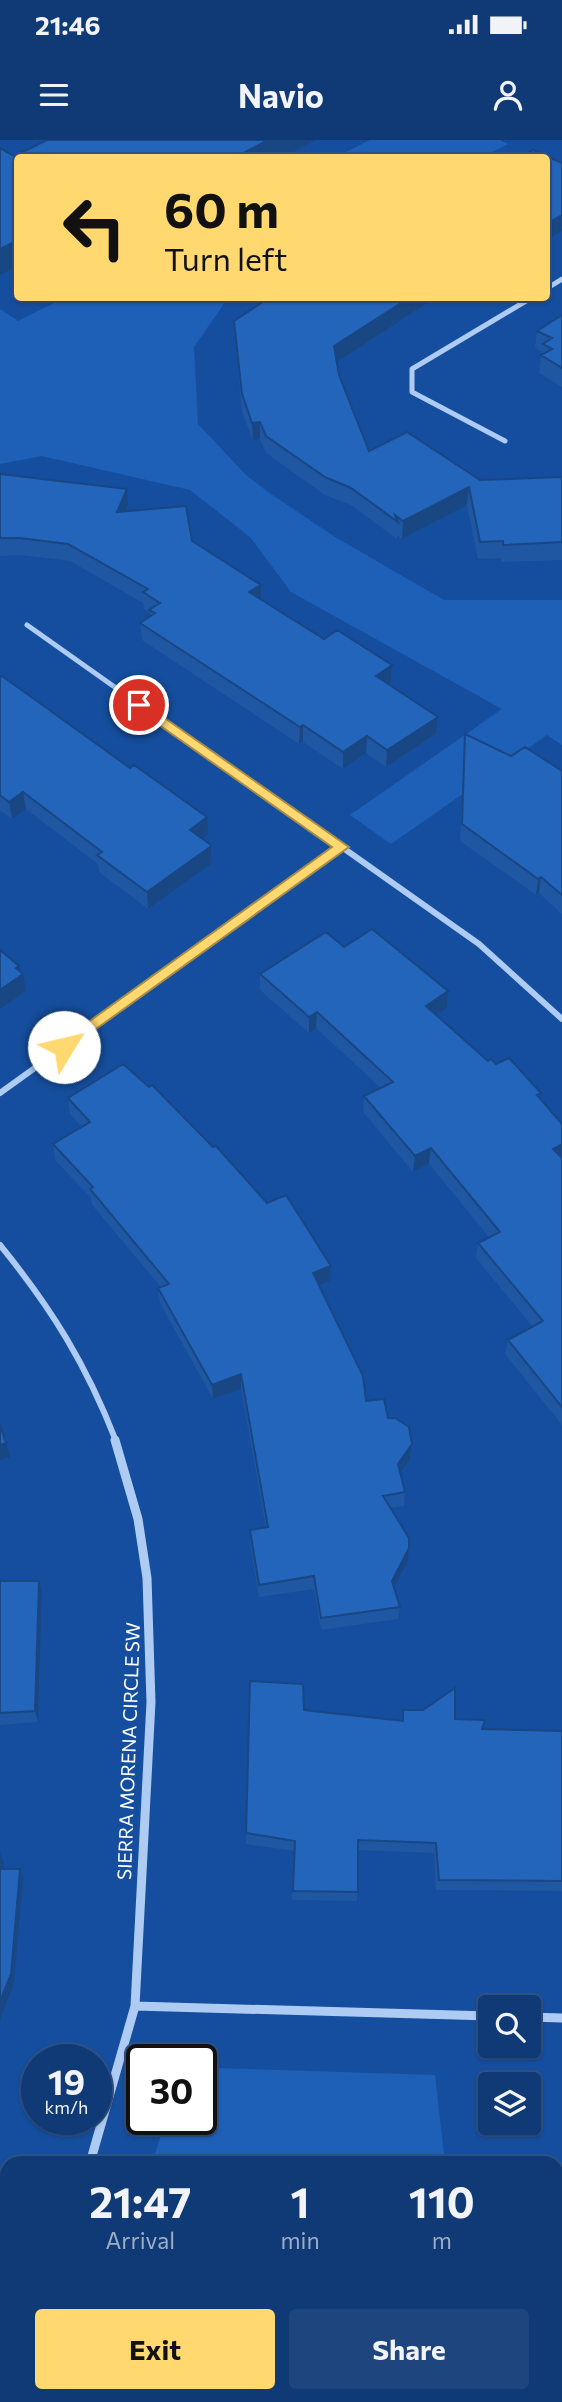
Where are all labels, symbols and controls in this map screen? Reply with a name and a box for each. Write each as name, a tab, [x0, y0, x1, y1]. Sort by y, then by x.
text: 21:46	[35, 9, 100, 40]
text: Navio	[238, 75, 324, 115]
icon: menu	[35, 76, 73, 114]
icon: person	[489, 76, 527, 114]
text: 60 m	[164, 178, 279, 238]
icon: left	[49, 182, 140, 273]
text: Turn left	[164, 238, 288, 278]
pin	[109, 675, 169, 735]
icon: arrive	[120, 686, 158, 724]
position arrow	[27, 1010, 101, 1084]
street label: SIERRA MORENA CIRCLE SW	[112, 1622, 144, 1880]
map controls	[478, 1995, 541, 2135]
button: search	[478, 1995, 541, 2058]
speed limit sign: 30	[126, 2044, 217, 2135]
text: 19	[48, 2059, 85, 2102]
button: layers	[478, 2072, 541, 2135]
text: km/h	[45, 2096, 88, 2118]
text: 21:47	[89, 2175, 191, 2227]
text: 1	[291, 2175, 310, 2227]
text: 110	[409, 2175, 475, 2227]
text: Arrival	[105, 2226, 175, 2254]
text: min	[280, 2226, 320, 2254]
text: m	[432, 2226, 452, 2254]
button: Exit	[35, 2309, 275, 2389]
button: Share	[289, 2309, 529, 2389]

